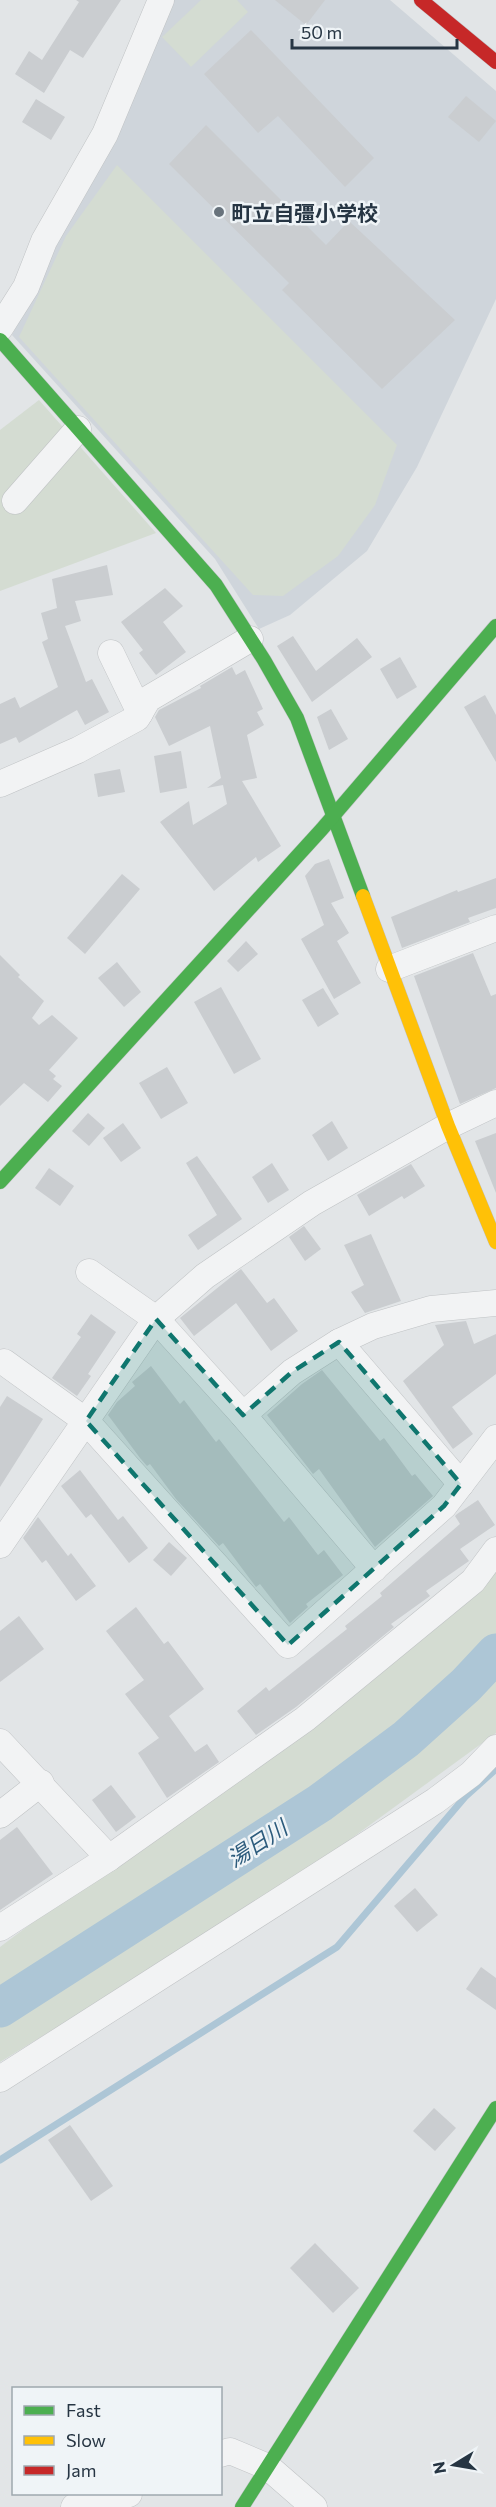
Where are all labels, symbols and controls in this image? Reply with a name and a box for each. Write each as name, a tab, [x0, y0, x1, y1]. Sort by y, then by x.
scale bar	[292, 12, 457, 50]
text: 50 m	[301, 21, 342, 43]
place label: 町立自彊小学校	[231, 200, 378, 225]
marker: 町立自彊小学校	[212, 205, 226, 219]
water label: 湯日川	[222, 1813, 294, 1872]
legend	[12, 2387, 222, 2495]
text: Fast	[66, 2399, 101, 2421]
text: Slow	[66, 2429, 106, 2451]
north arrow	[424, 2435, 484, 2495]
text: Jam	[66, 2459, 96, 2481]
text: N	[428, 2460, 449, 2476]

